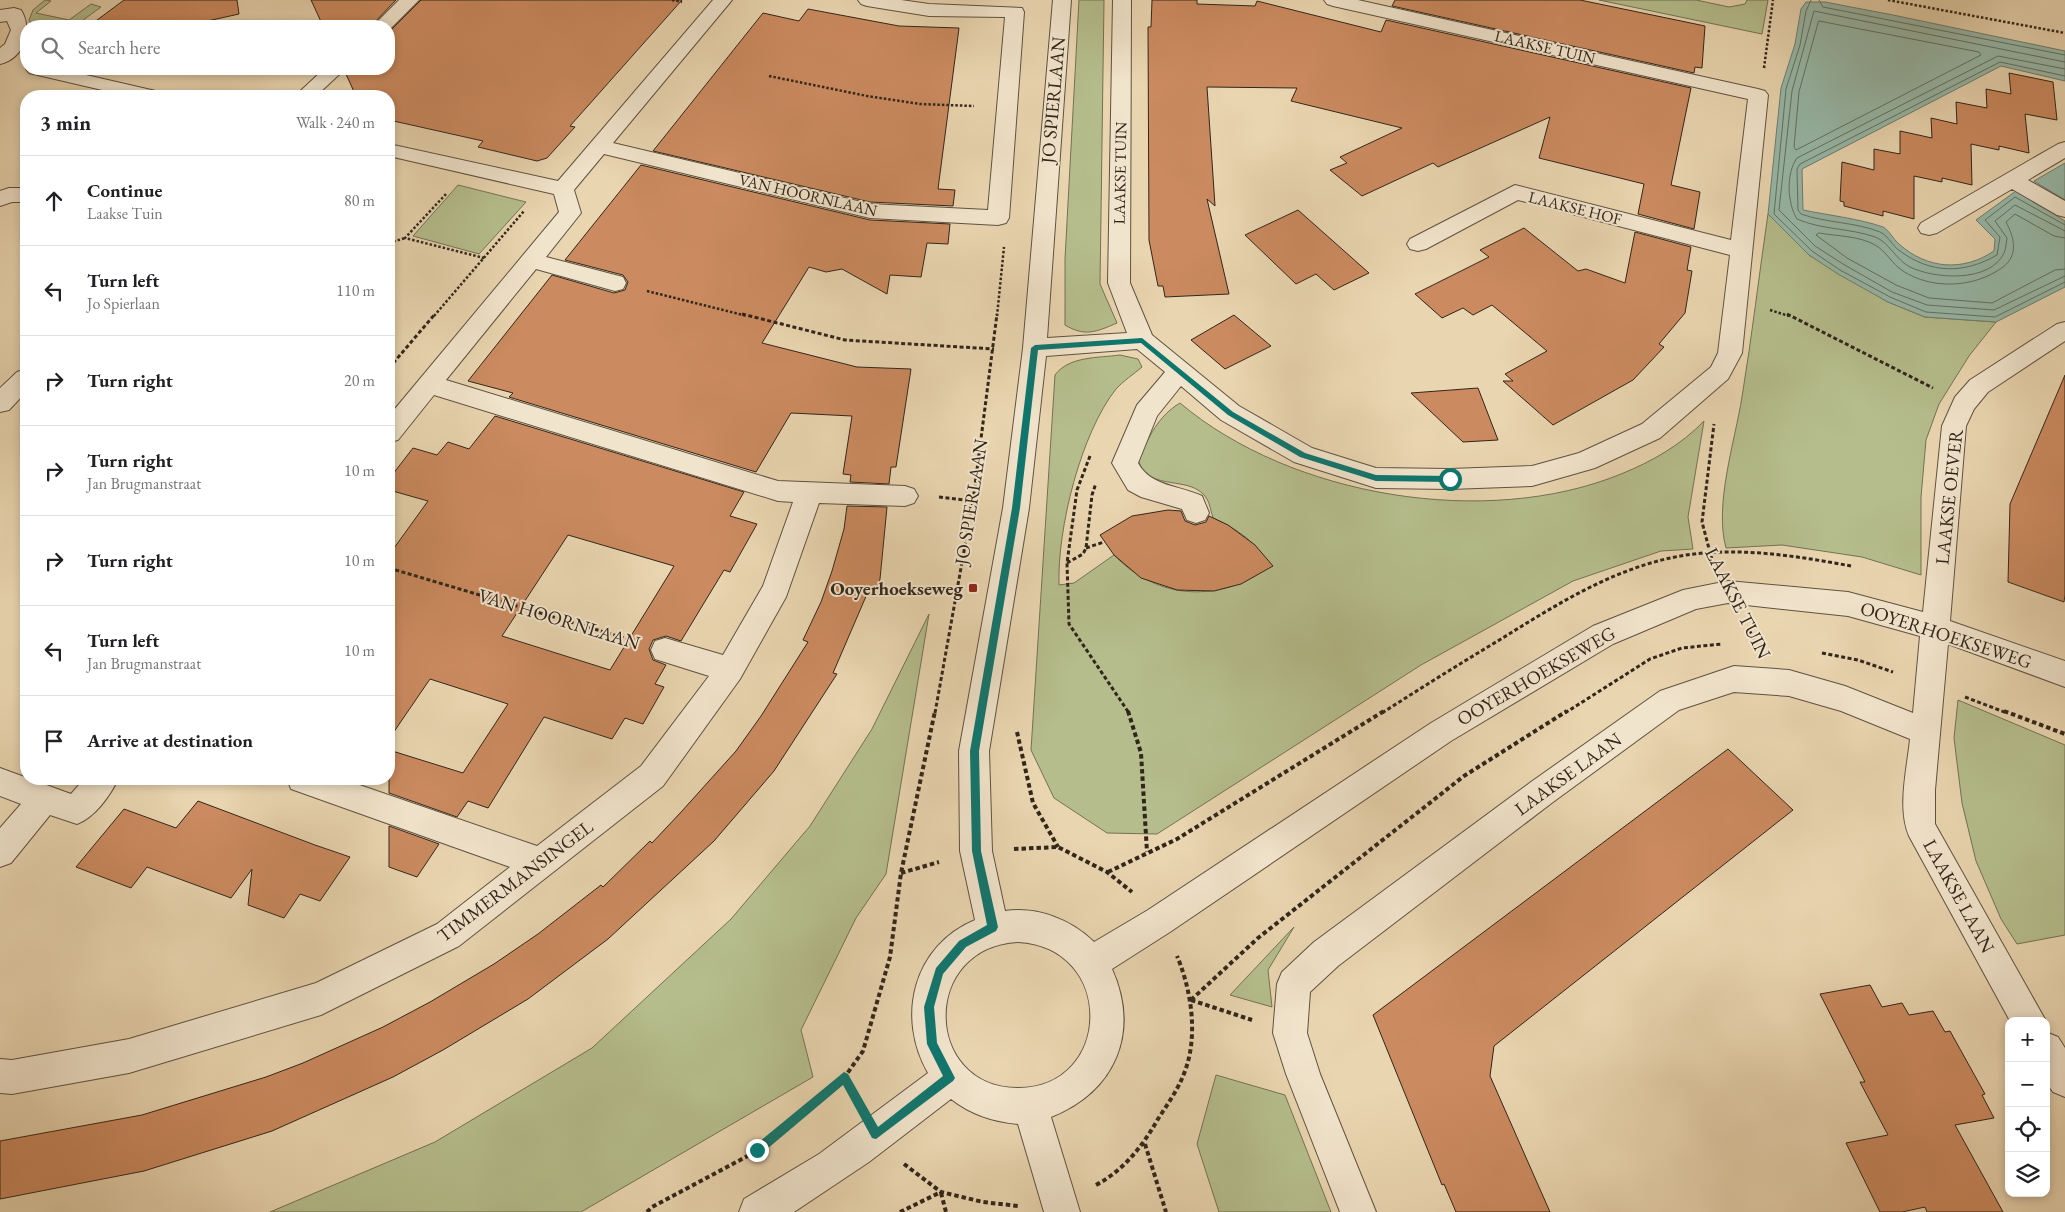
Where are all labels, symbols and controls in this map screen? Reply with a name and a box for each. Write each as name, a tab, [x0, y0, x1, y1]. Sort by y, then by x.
search box	[20, 20, 395, 75]
street label: LAAKSE TUIN	[1493, 25, 1598, 69]
icon: search	[38, 34, 66, 62]
text: Search here	[78, 35, 160, 60]
street label: JO SPIERLAAN	[1035, 36, 1071, 166]
text: 3 min	[40, 109, 91, 136]
text: Walk · 240 m	[296, 112, 375, 133]
street label: LAAKSE TUIN	[1109, 121, 1131, 225]
street label: VAN HOORNLAAN	[737, 169, 879, 221]
text: Continue	[87, 178, 162, 203]
street label: LAAKSE HOF	[1526, 186, 1624, 230]
icon: ahead	[40, 187, 68, 215]
text: 80 m	[344, 190, 375, 211]
text: Laakse Tuin	[87, 203, 163, 224]
text: Turn left	[87, 268, 159, 293]
icon: left	[40, 277, 68, 305]
text: 110 m	[336, 280, 375, 301]
text: Jo Spierlaan	[87, 293, 160, 314]
icon: right	[40, 367, 68, 395]
text: Turn right	[87, 368, 173, 393]
text: 20 m	[344, 370, 375, 391]
street label: LAAKSE OEVER	[1929, 428, 1969, 566]
street label: JO SPIERLAAN	[948, 437, 993, 569]
text: Turn right	[87, 448, 173, 473]
icon: right	[40, 457, 68, 485]
text: 10 m	[344, 460, 375, 481]
route start	[1439, 468, 1462, 491]
text: Jan Brugmanstraat	[87, 473, 201, 494]
street label: LAAKSE TUIN	[1699, 543, 1777, 663]
icon: right	[40, 547, 68, 575]
text: Turn right	[87, 548, 173, 573]
text: 10 m	[344, 550, 375, 571]
place label: Ooyerhoekseweg	[830, 576, 963, 601]
marker: Ooyerhoekseweg	[967, 582, 979, 594]
street label: VAN HOORNLAAN	[475, 583, 643, 655]
street label: OOYERHOEKSEWEG	[1857, 595, 2035, 675]
street label: OOYERHOEKSEWEG	[1452, 620, 1620, 732]
text: Turn left	[87, 628, 159, 653]
icon: left	[40, 637, 68, 665]
text: 10 m	[344, 640, 375, 661]
text: Jan Brugmanstraat	[87, 653, 201, 674]
icon: arrive	[40, 727, 68, 755]
street label: LAAKSE LAAN	[1510, 727, 1626, 821]
text: Arrive at destination	[87, 728, 253, 753]
street label: TIMMERMANSINGEL	[432, 814, 598, 948]
street label: LAAKSE LAAN	[1917, 835, 2001, 957]
map controls	[2005, 1017, 2050, 1197]
button: +	[2005, 1017, 2050, 1062]
button: −	[2005, 1062, 2050, 1107]
button: locate	[2005, 1107, 2050, 1152]
route end	[746, 1139, 769, 1162]
button: layers	[2005, 1152, 2050, 1197]

